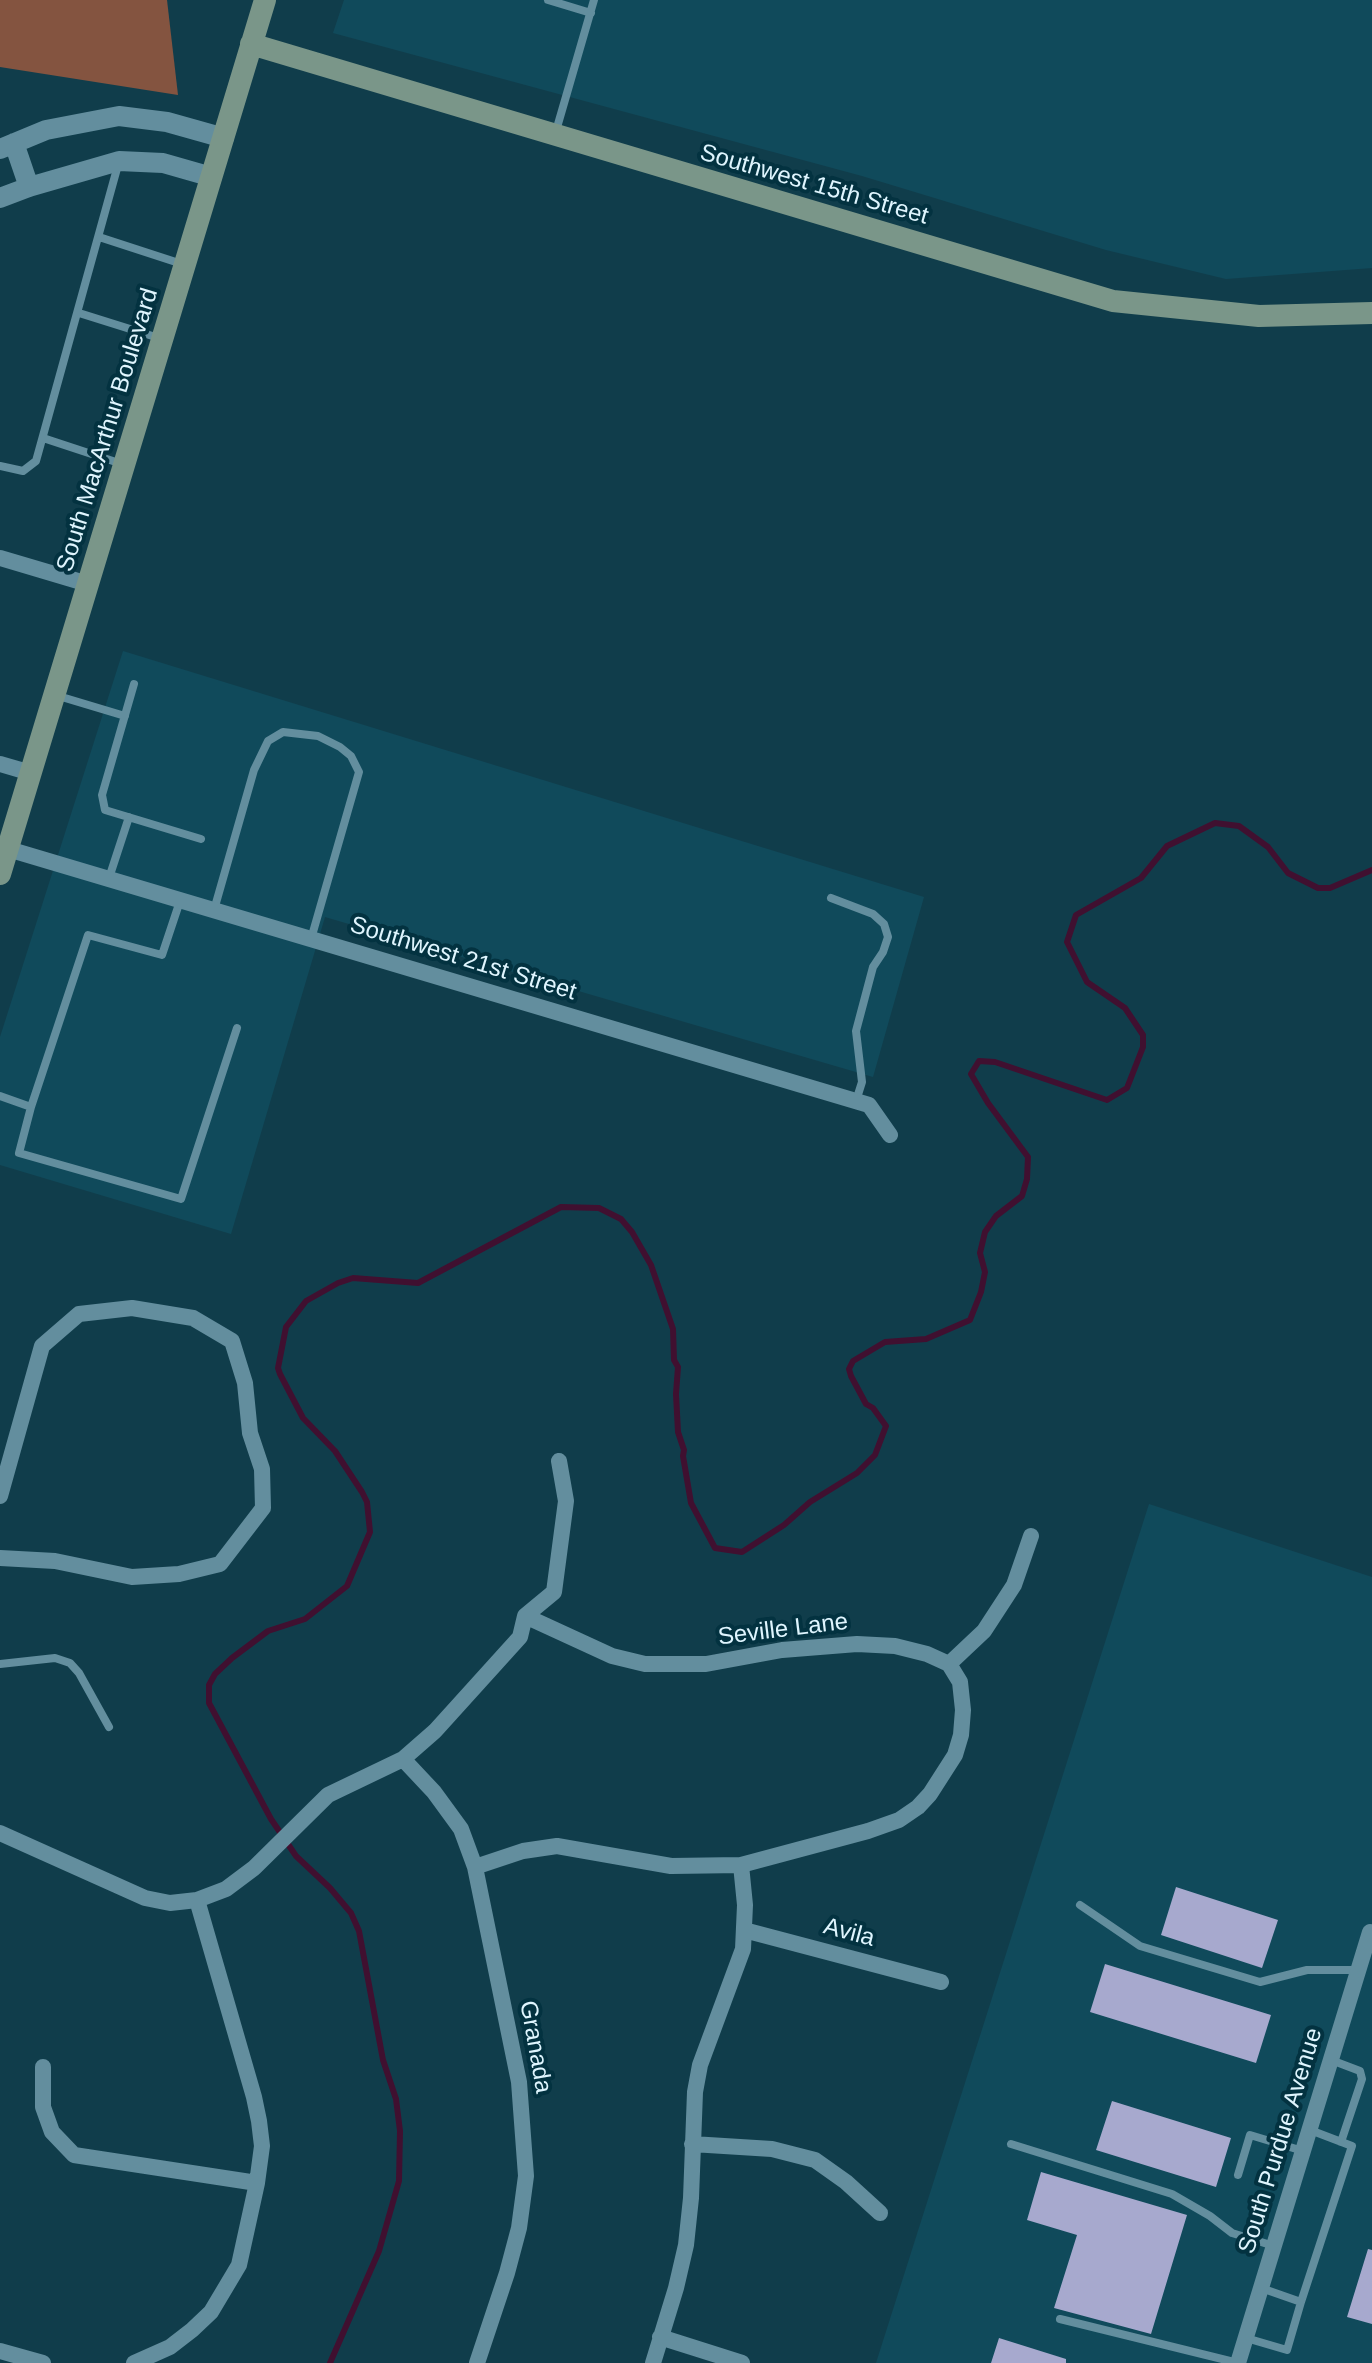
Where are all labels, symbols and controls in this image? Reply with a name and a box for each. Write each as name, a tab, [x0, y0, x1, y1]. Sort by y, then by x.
street label: Southwest 15th Street	[697, 139, 931, 231]
street label: South MacArthur Boulevard	[51, 285, 165, 575]
street label: Southwest 21st Street	[347, 911, 579, 1007]
street label: Seville Lane	[716, 1608, 850, 1652]
street label: Avila	[820, 1912, 878, 1954]
street label: Granada	[513, 1999, 557, 2095]
street label: South Purdue Avenue	[1233, 2025, 1329, 2257]

